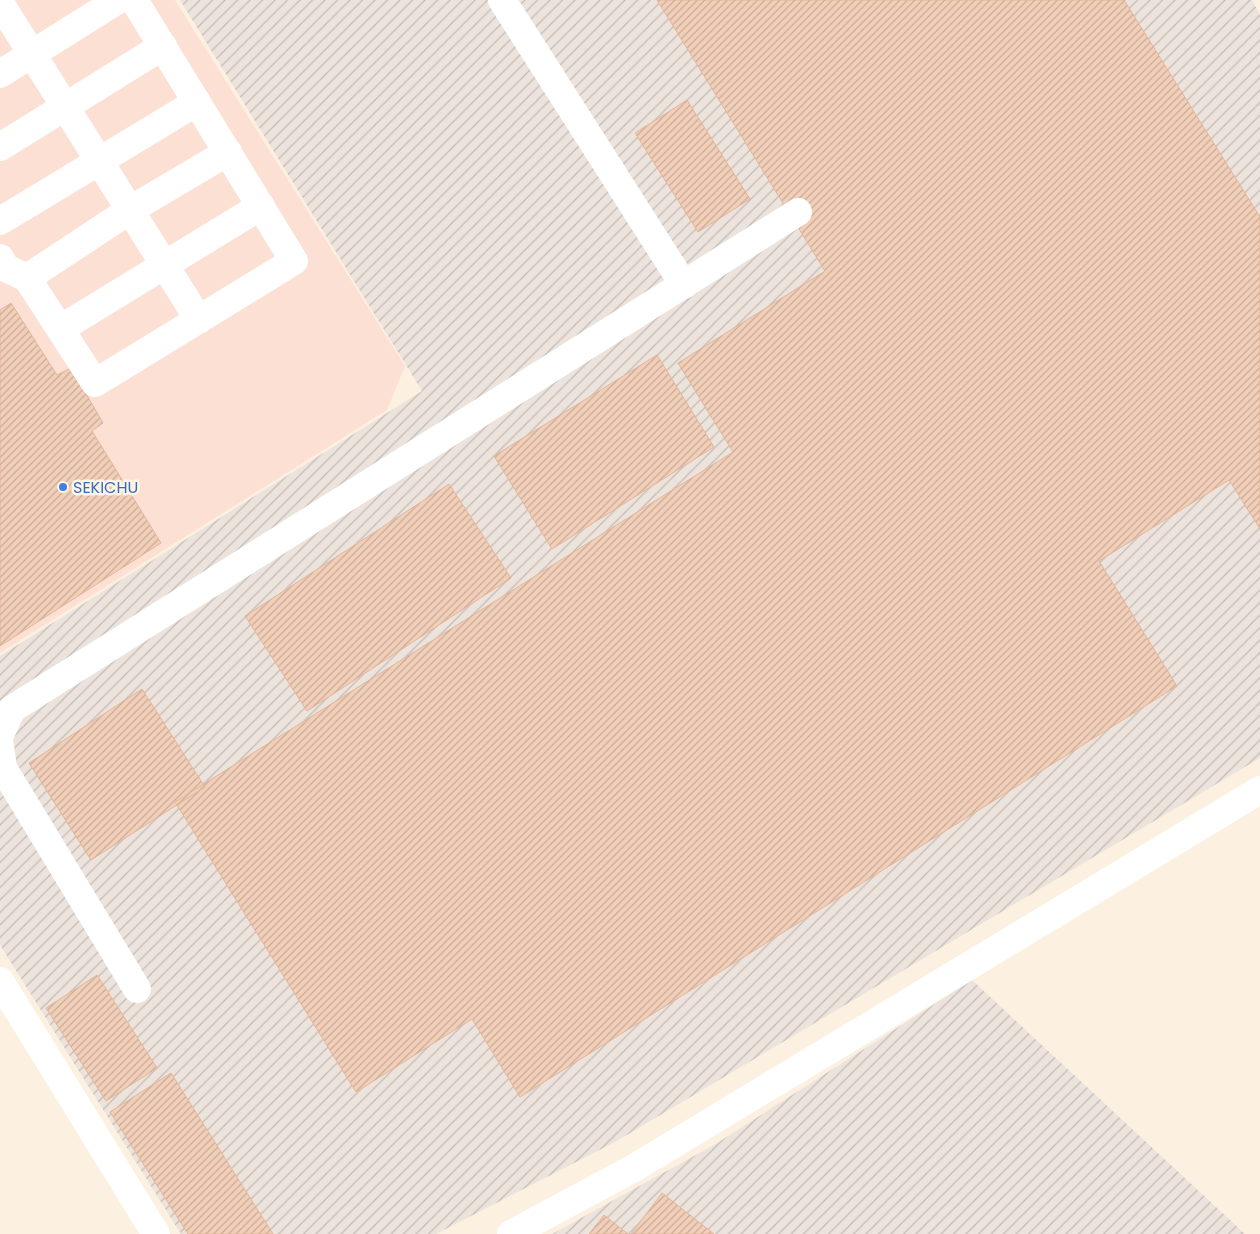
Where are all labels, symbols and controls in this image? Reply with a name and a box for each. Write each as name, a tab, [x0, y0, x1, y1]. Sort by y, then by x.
place label: SEKICHU	[73, 476, 138, 499]
marker: SEKICHU	[57, 481, 69, 493]

